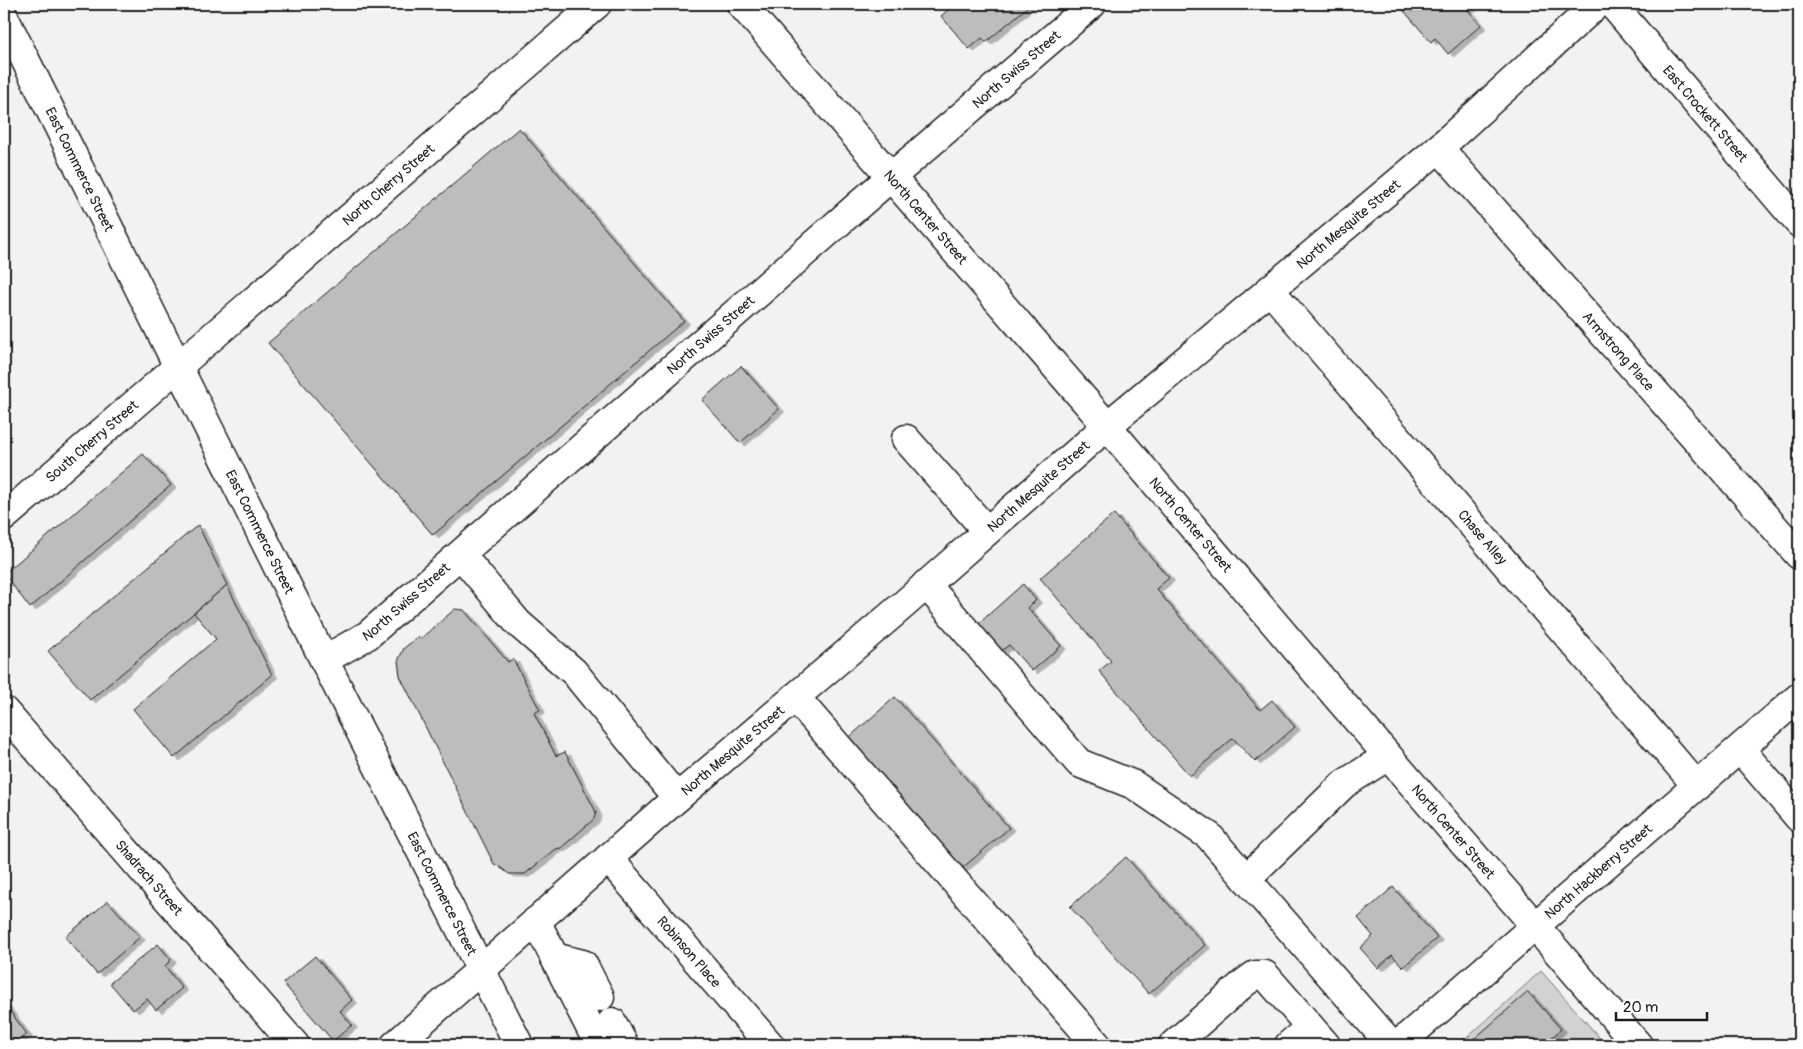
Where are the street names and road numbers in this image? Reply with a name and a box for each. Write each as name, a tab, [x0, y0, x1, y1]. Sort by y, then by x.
street label: North Swiss Street	[969, 26, 1064, 112]
street label: East Crockett Street	[1659, 62, 1752, 166]
street label: East Commerce Street	[42, 104, 118, 234]
street label: North Cherry Street	[339, 140, 438, 229]
street label: North Center Street	[880, 167, 971, 268]
street label: North Mesquite Street	[1293, 176, 1404, 272]
street label: North Swiss Street	[663, 292, 758, 378]
street label: Armstrong Place	[1579, 308, 1658, 394]
street label: South Cherry Street	[42, 396, 142, 486]
street label: North Mesquite Street	[984, 437, 1093, 536]
street label: East Commerce Street	[222, 467, 298, 597]
street label: North Center Street	[1146, 474, 1236, 576]
street label: Chase Alley	[1455, 506, 1511, 568]
street label: North Swiss Street	[359, 559, 454, 645]
street label: North Mesquite Street	[678, 702, 788, 799]
street label: North Center Street	[1408, 781, 1499, 882]
street label: North Hackberry Street	[1541, 820, 1656, 922]
street label: East Commerce Street	[404, 829, 481, 959]
street label: Shadrach Street	[112, 836, 187, 919]
street label: Robinson Place	[654, 913, 725, 991]

